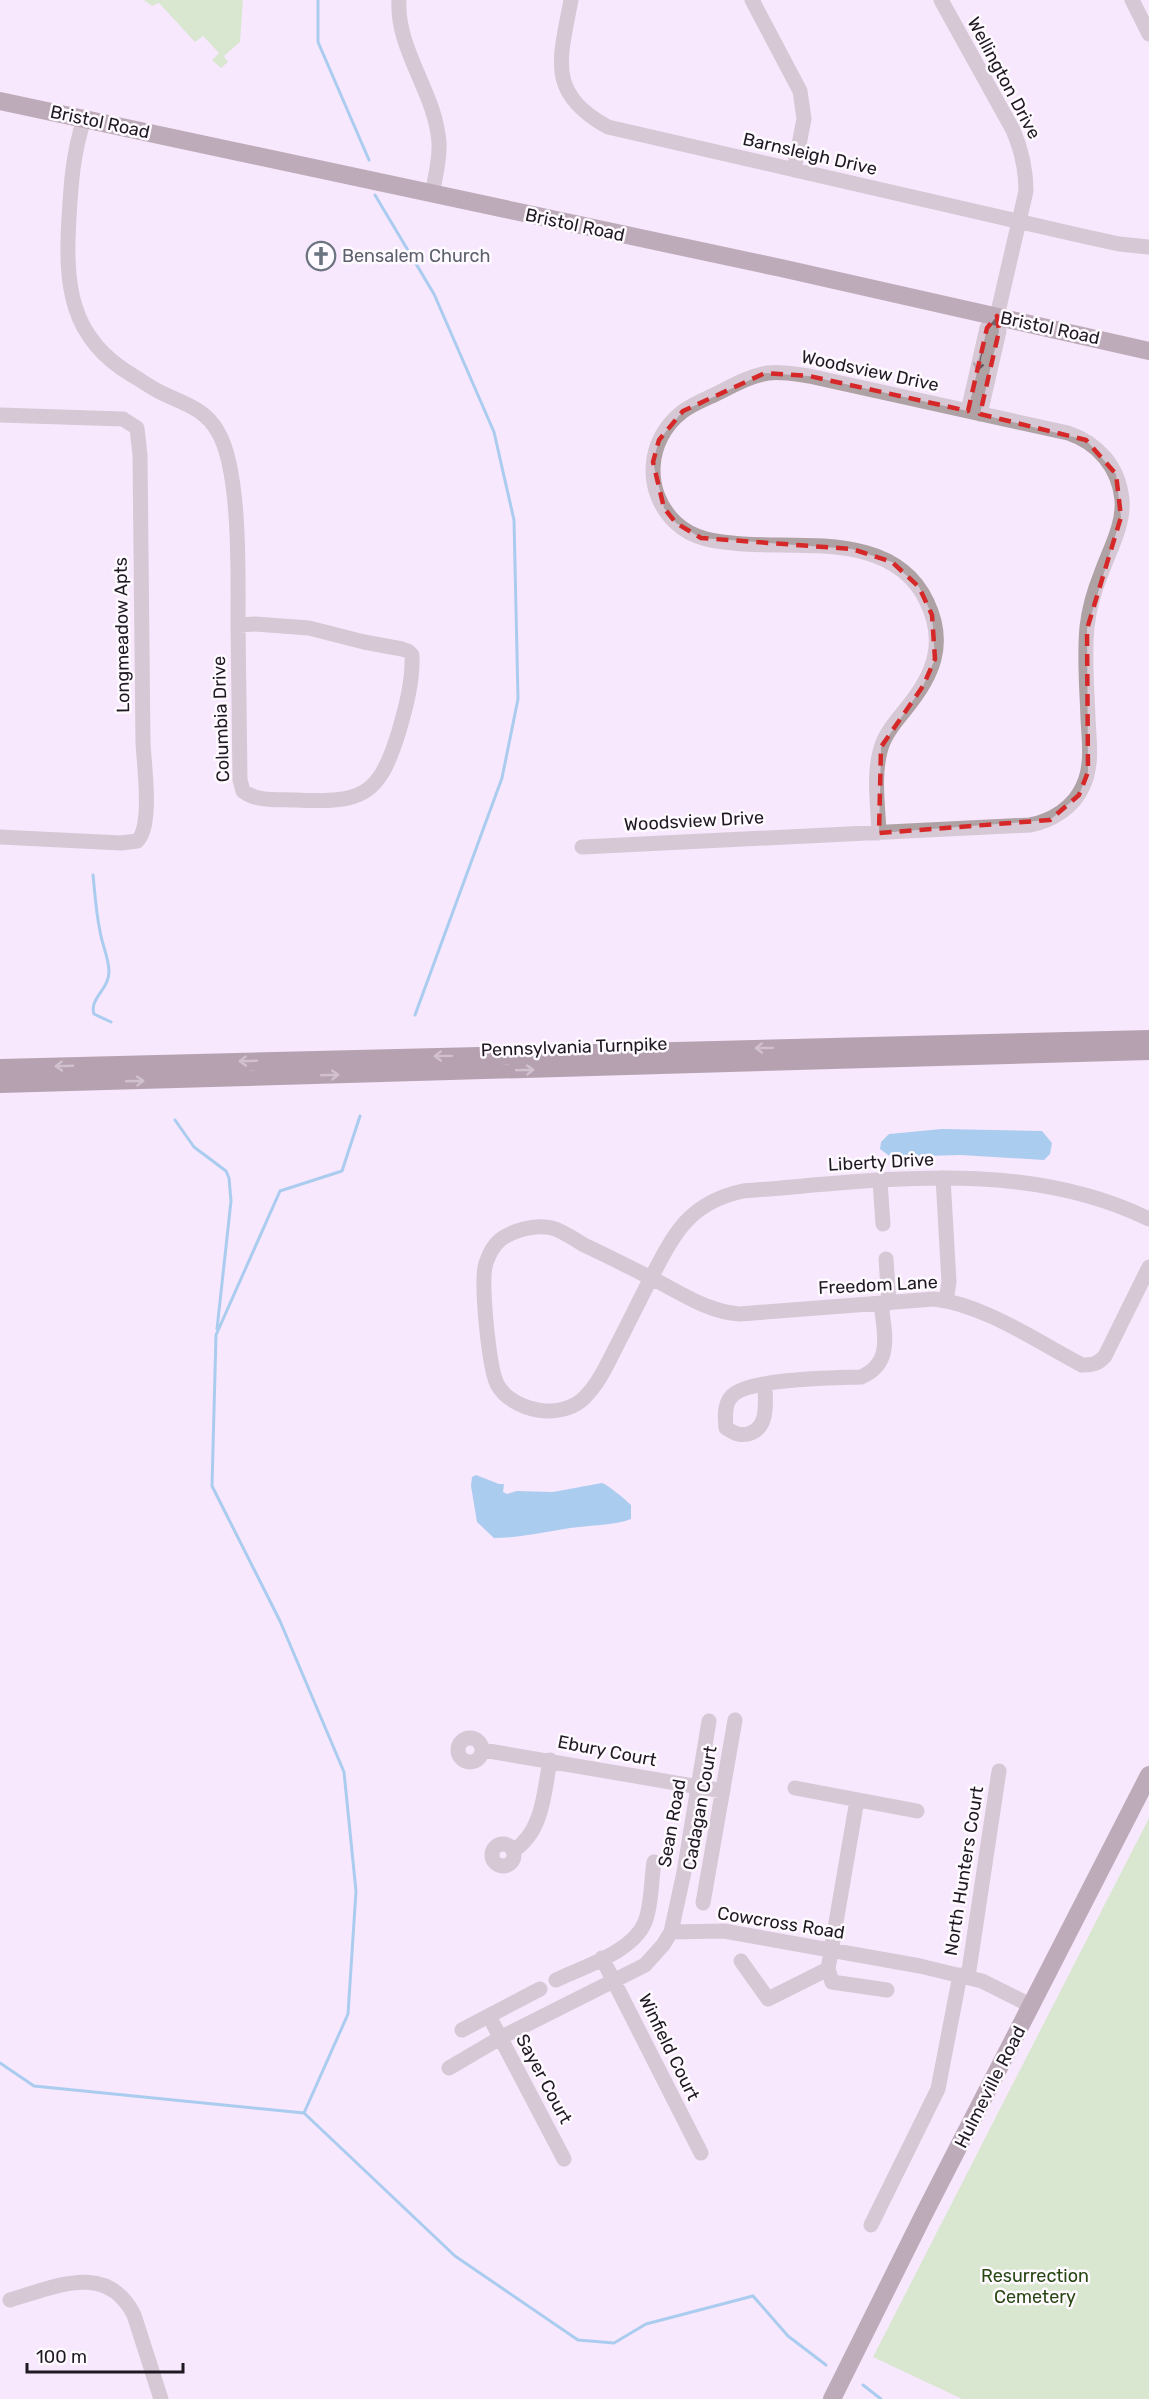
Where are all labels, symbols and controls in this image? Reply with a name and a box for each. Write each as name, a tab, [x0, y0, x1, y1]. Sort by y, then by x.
street label: Wellington Drive	[963, 13, 1045, 143]
street label: Bristol Road	[48, 101, 152, 143]
street label: Barnsleigh Drive	[741, 128, 879, 180]
street label: Bristol Road	[523, 204, 627, 246]
church icon: Bensalem Church	[305, 240, 337, 272]
place label: Bensalem Church	[342, 245, 490, 267]
street label: Bristol Road	[998, 307, 1102, 349]
street label: Woodsview Drive	[799, 346, 941, 396]
one-way arrow	[973, 352, 984, 371]
street label: Longmeadow Apts	[110, 557, 134, 713]
street label: Columbia Drive	[208, 656, 234, 782]
street label: Woodsview Drive	[623, 806, 765, 836]
street label: Pennsylvania Turnpike	[480, 1033, 668, 1061]
one-way arrow	[754, 1042, 774, 1054]
one-way arrow	[433, 1050, 453, 1062]
one-way arrow	[239, 1055, 259, 1067]
one-way arrow	[54, 1060, 74, 1072]
one-way arrow	[514, 1064, 534, 1076]
one-way arrow	[320, 1069, 340, 1081]
one-way arrow	[125, 1075, 145, 1086]
street label: Liberty Drive	[827, 1148, 935, 1176]
street label: Freedom Lane	[818, 1271, 938, 1299]
street label: Ebury Court	[556, 1731, 658, 1771]
street label: Cadagan Court	[678, 1744, 722, 1872]
street label: Sean Road	[653, 1777, 691, 1869]
street label: North Hunters Court	[940, 1785, 988, 1957]
street label: Cowcross Road	[716, 1902, 846, 1944]
street label: Winfield Court	[634, 1990, 704, 2104]
street label: Hulmeville Road	[950, 2022, 1030, 2152]
street label: Sayer Court	[511, 2030, 577, 2128]
park label: Resurrection Cemetery	[981, 2265, 1089, 2308]
scale bar	[27, 2336, 183, 2374]
text: 100 m	[36, 2346, 87, 2368]

